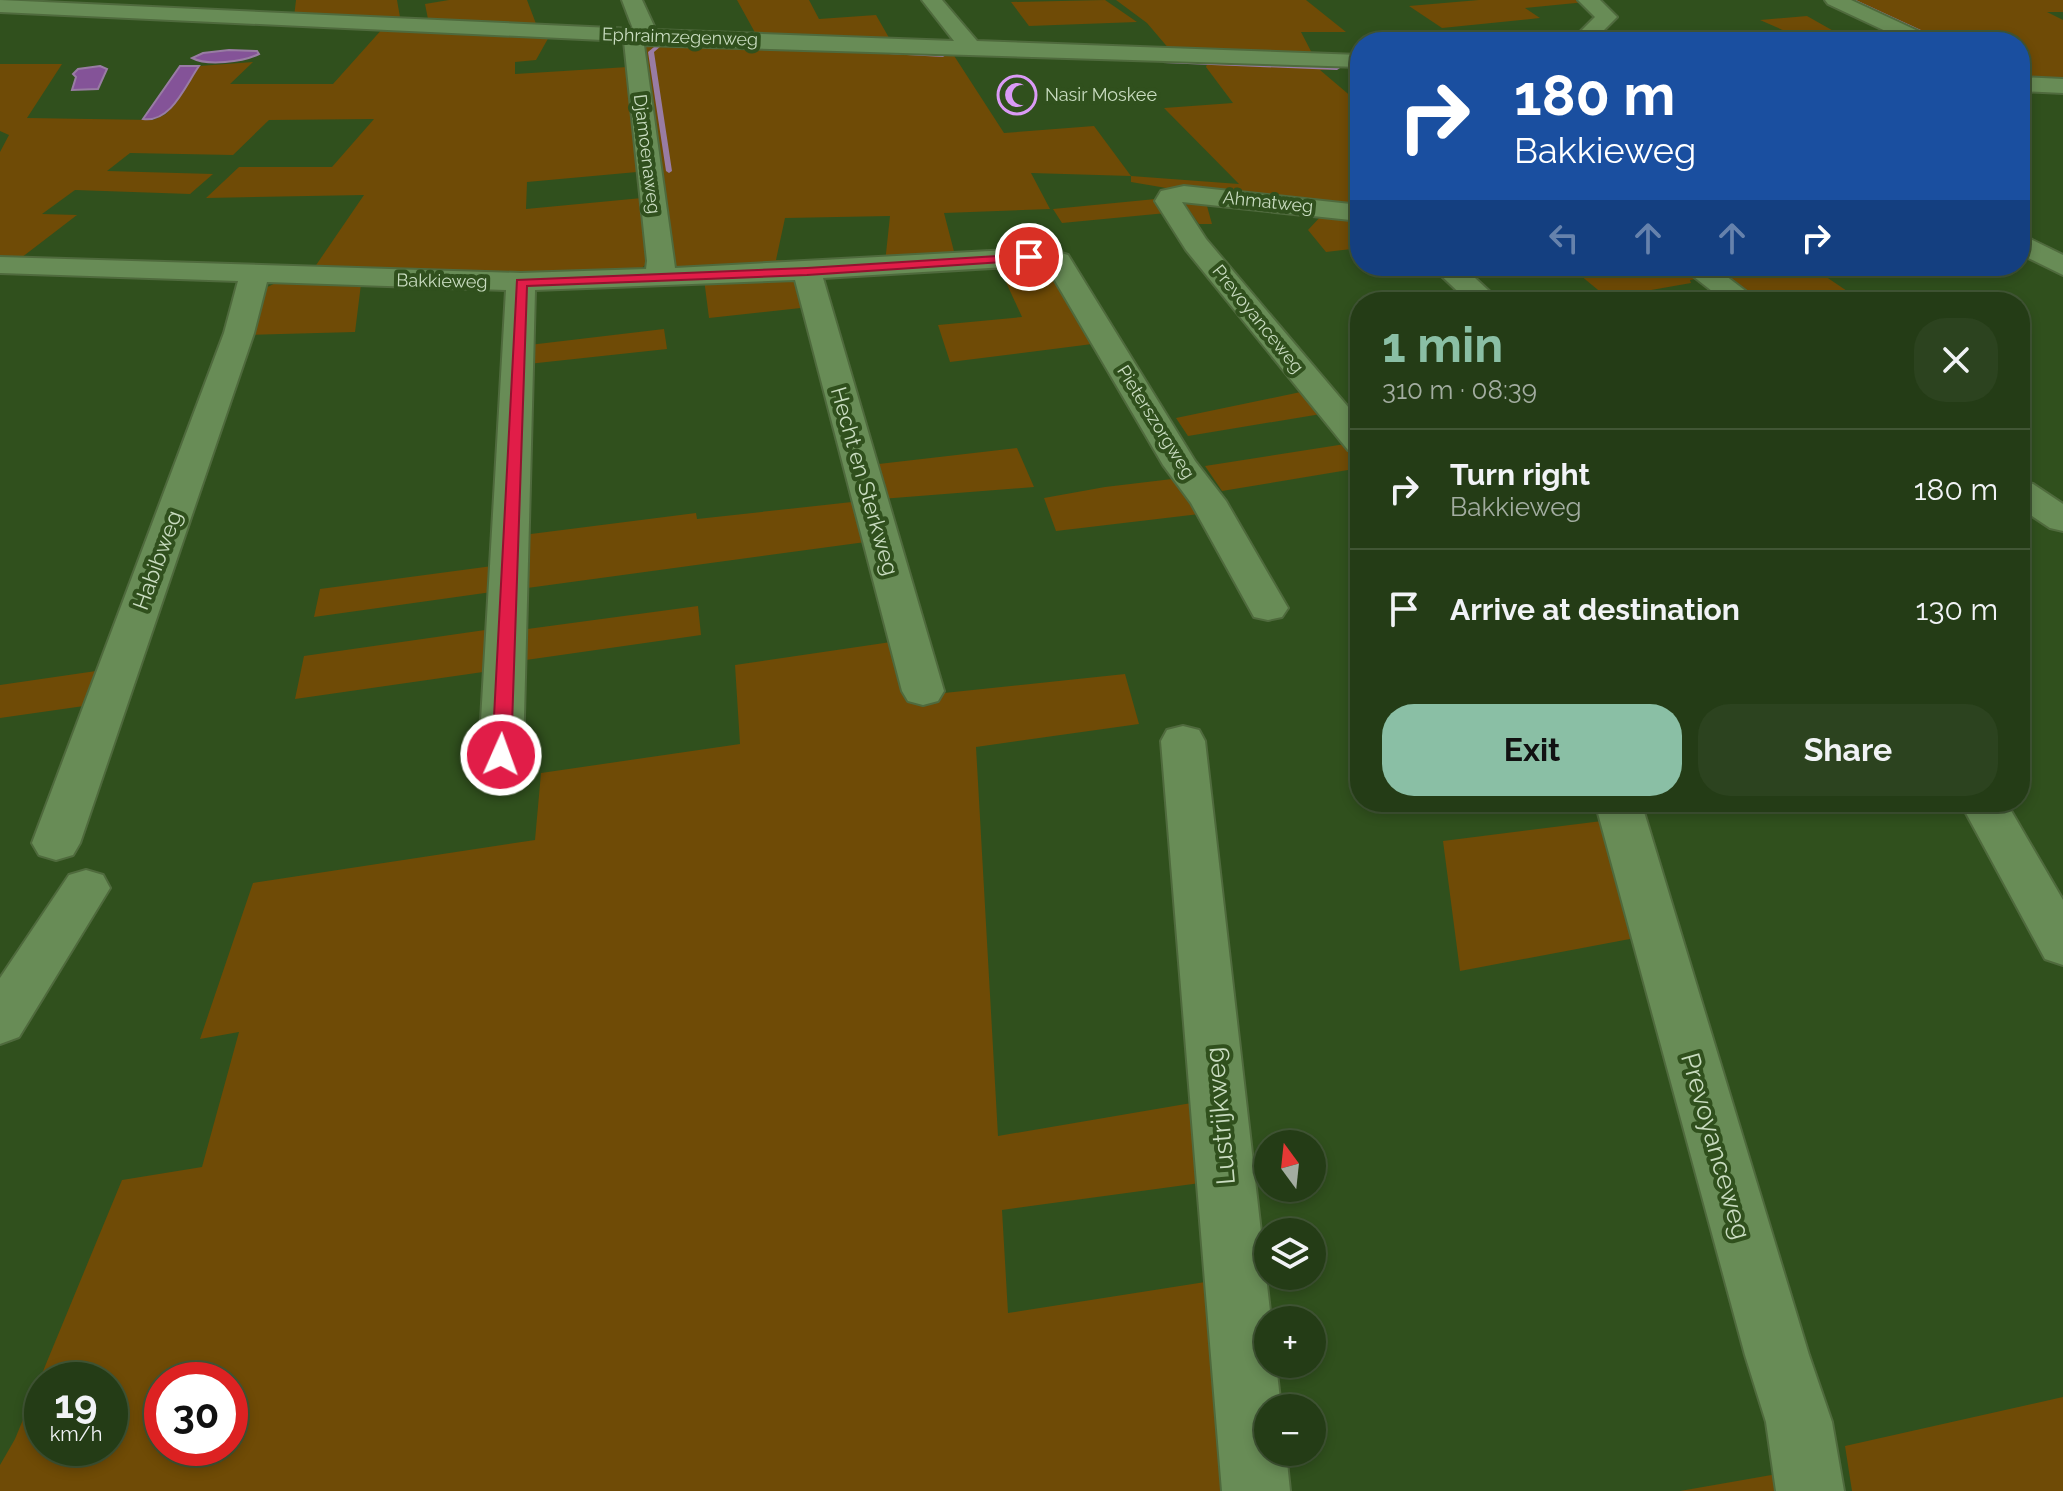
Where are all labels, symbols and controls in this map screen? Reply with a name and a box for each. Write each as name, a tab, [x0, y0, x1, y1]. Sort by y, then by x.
street label: Ephraimzegenweg	[602, 23, 758, 50]
text: 180 m	[1514, 62, 1675, 128]
icon: right	[1382, 64, 1486, 168]
mosque icon: Nasir Moskee	[996, 74, 1038, 116]
place label: Nasir Moskee	[1045, 84, 1157, 105]
street label: Djamoenaweg	[630, 93, 665, 215]
text: Bakkieweg	[1514, 129, 1696, 171]
street label: Ahmatweg	[1222, 186, 1314, 217]
icon: left	[1542, 216, 1586, 260]
icon: ahead	[1626, 216, 1670, 260]
icon: ahead	[1710, 216, 1754, 260]
icon: right	[1794, 216, 1838, 260]
pin	[995, 223, 1063, 291]
icon: arrive	[1007, 235, 1051, 279]
street label: Prevoyanceweg	[1208, 260, 1308, 377]
street label: Bakkieweg	[396, 269, 488, 292]
text: 1 min	[1382, 317, 1503, 373]
button: close	[1914, 318, 1998, 402]
street label: Pieterszorgweg	[1113, 361, 1200, 482]
text: 310 m · 08:39	[1382, 375, 1537, 405]
street label: Hecht en Sterkweg	[826, 384, 904, 578]
text: Turn right	[1450, 457, 1590, 492]
icon: right	[1382, 467, 1426, 511]
text: 180 m	[1914, 472, 1998, 507]
text: Bakkieweg	[1450, 492, 1582, 522]
street label: Habibweg	[127, 507, 187, 613]
icon: arrive	[1382, 587, 1426, 631]
text: Arrive at destination	[1450, 592, 1740, 627]
text: 130 m	[1916, 592, 1998, 627]
button: Exit	[1382, 704, 1682, 796]
button: Share	[1698, 704, 1998, 796]
position arrow	[459, 713, 543, 797]
street label: Lustrijkweg	[1199, 1046, 1241, 1186]
street label: Prevoyanceweg	[1675, 1049, 1757, 1243]
north arrow	[1254, 1130, 1326, 1202]
map controls	[1254, 1130, 1326, 1466]
button: layers	[1254, 1218, 1326, 1290]
button: +	[1254, 1306, 1326, 1378]
speed limit sign: 30	[144, 1362, 248, 1466]
text: 19	[54, 1380, 98, 1427]
button: −	[1254, 1394, 1326, 1466]
text: km/h	[50, 1422, 102, 1446]

